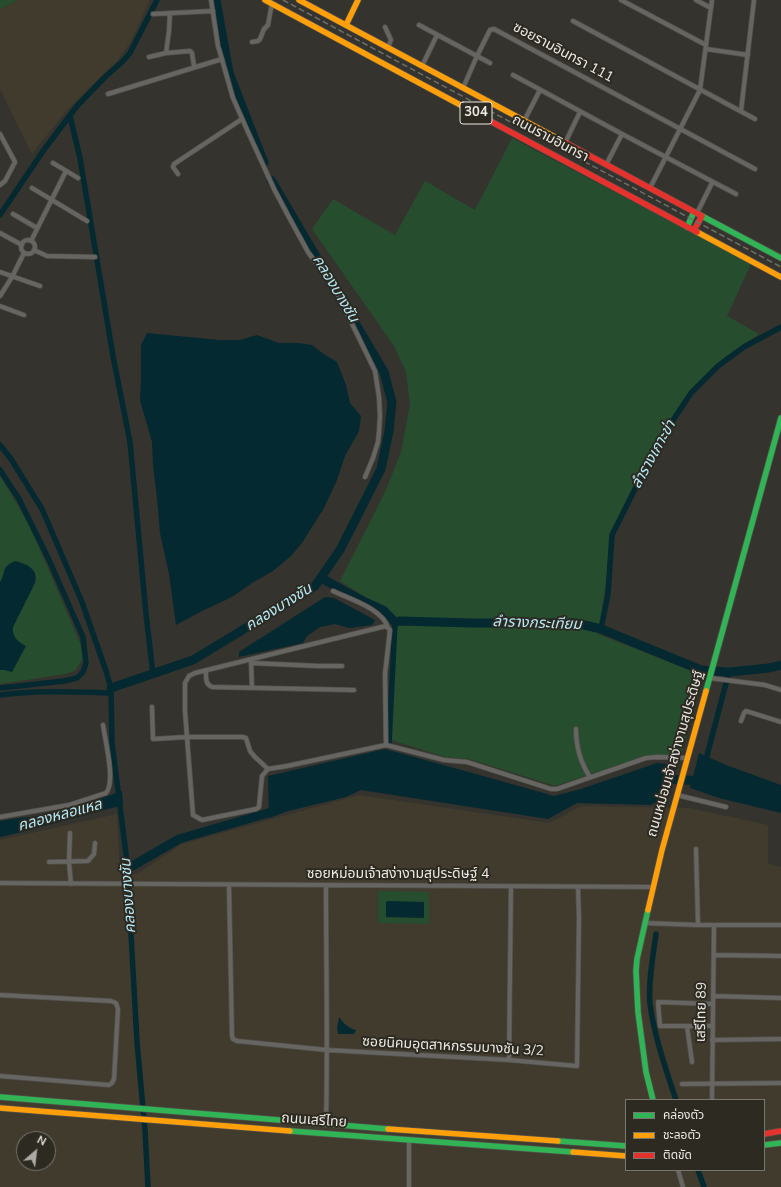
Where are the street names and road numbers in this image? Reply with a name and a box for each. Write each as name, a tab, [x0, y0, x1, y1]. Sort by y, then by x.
street label: ซอยรามอินทรา 111	[510, 19, 616, 87]
road number: 304	[460, 102, 492, 124]
street label: ถนนรามอินทรา	[509, 112, 591, 166]
street label: ถนนหม่อมเจ้าสง่างามสุประดิษฐ์	[644, 669, 708, 839]
street label: ซอยหม่อมเจ้าสง่างามสุประดิษฐ์ 4	[307, 867, 489, 883]
street label: เสรีไทย 89	[693, 982, 711, 1042]
street label: ซอยนิคมอุตสาหกรรมบางชัน 3/2	[362, 1034, 544, 1060]
street label: ถนนเสรีไทย	[281, 1110, 347, 1132]

